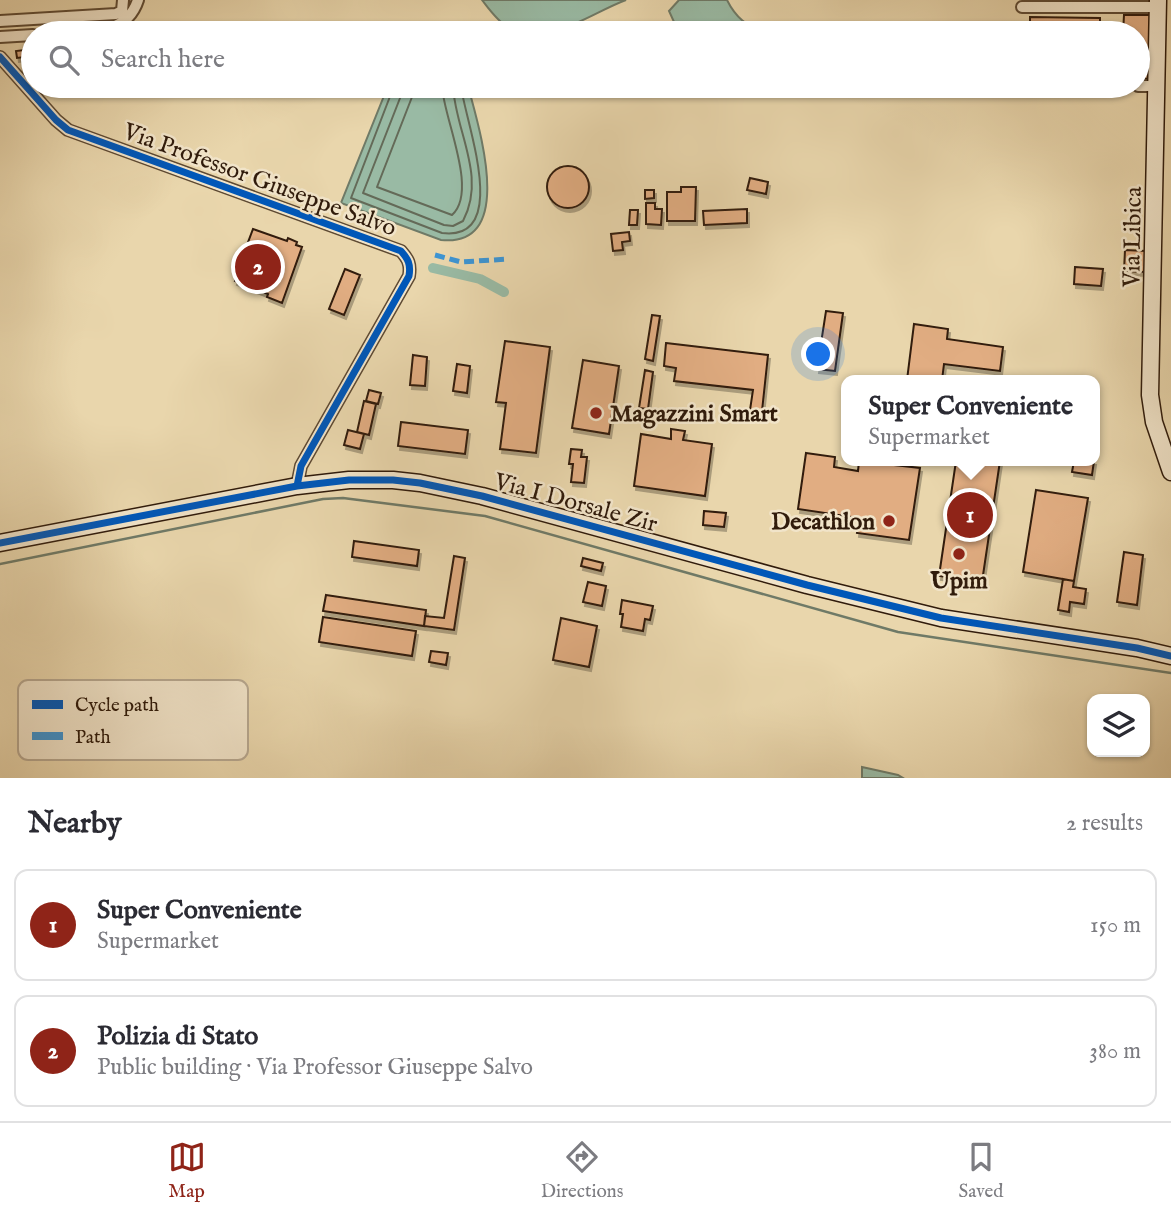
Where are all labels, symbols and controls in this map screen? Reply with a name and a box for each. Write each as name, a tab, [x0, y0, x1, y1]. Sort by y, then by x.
search box	[21, 21, 1150, 98]
icon: search	[45, 41, 83, 79]
text: Search here	[101, 43, 225, 76]
street label: Via Professor Giuseppe Salvo	[118, 116, 400, 244]
street label: Via Libica	[1117, 186, 1150, 289]
pin: 2	[235, 241, 281, 293]
your location	[801, 337, 835, 371]
popup	[841, 375, 1100, 466]
text: Super Conveniente	[868, 390, 1073, 423]
place label: Magazzini Smart	[610, 399, 778, 430]
marker: Magazzini Smart	[588, 405, 604, 421]
text: Supermarket	[868, 423, 990, 452]
street label: Via I Dorsale Zir	[490, 466, 661, 540]
pin: 1	[947, 489, 993, 541]
place label: Decathlon	[771, 507, 875, 538]
marker: Decathlon	[881, 513, 897, 529]
marker: Upim	[951, 546, 967, 562]
place label: Upim	[929, 566, 988, 597]
legend	[18, 680, 248, 760]
text: Cycle path	[75, 694, 159, 718]
map controls	[1087, 694, 1150, 757]
button: layers	[1087, 694, 1150, 757]
text: Path	[75, 726, 111, 750]
text: Nearby	[28, 805, 121, 843]
text: 2 results	[1066, 809, 1143, 838]
text: Super Conveniente	[97, 894, 302, 927]
text: 1	[49, 911, 57, 940]
text: 150 m	[1090, 911, 1141, 940]
text: Supermarket	[97, 927, 219, 956]
text: Polizia di Stato	[97, 1020, 258, 1053]
text: 2	[48, 1037, 58, 1066]
text: 380 m	[1089, 1037, 1141, 1066]
text: Public building · Via Professor Giuseppe Salvo	[97, 1053, 533, 1082]
tab: Map	[168, 1138, 206, 1204]
tab: Directions	[541, 1138, 623, 1204]
tab: Saved	[958, 1138, 1003, 1204]

